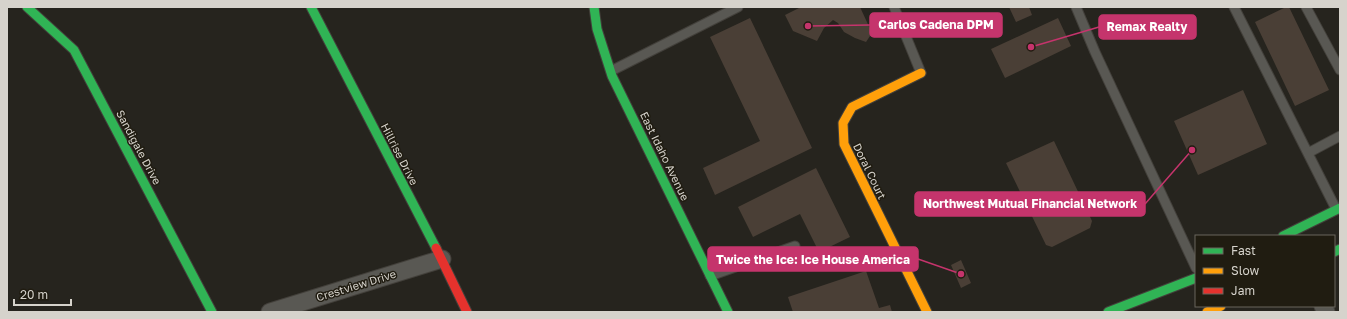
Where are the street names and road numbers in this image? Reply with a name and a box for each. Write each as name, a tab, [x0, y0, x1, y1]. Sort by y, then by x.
street label: Sandigale Drive	[114, 108, 164, 186]
street label: East Idaho Avenue	[638, 109, 692, 203]
street label: Hillrise Drive	[379, 121, 421, 187]
street label: Doral Court	[851, 141, 889, 201]
street label: Crestview Drive	[315, 267, 397, 303]

